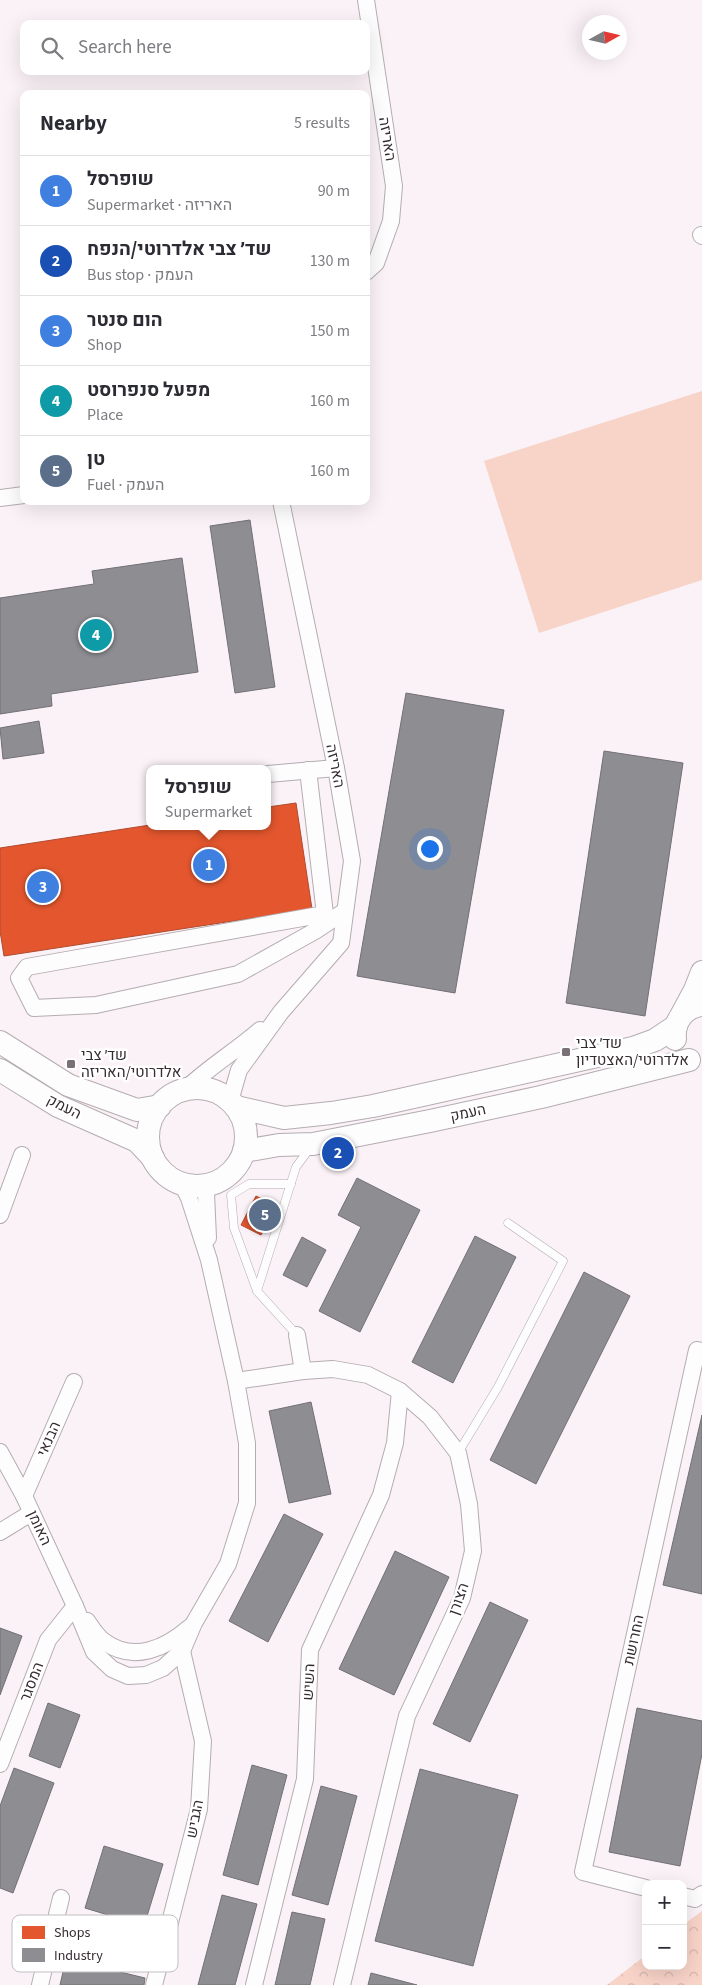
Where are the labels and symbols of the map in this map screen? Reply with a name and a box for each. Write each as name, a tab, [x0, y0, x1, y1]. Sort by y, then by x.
north arrow	[582, 15, 627, 60]
street label: האריזה	[373, 115, 401, 163]
pin: 4	[80, 616, 112, 654]
street label: האריזה	[320, 742, 350, 790]
your location	[417, 836, 443, 862]
pin: 1	[193, 846, 225, 884]
pin: 3	[27, 868, 59, 906]
place label: שד׳ צבי אלדרוטי/האצטדיון	[576, 1033, 689, 1071]
place label: שד׳ צבי אלדרוטי/האריזה	[81, 1045, 181, 1083]
marker: שד׳ צבי אלדרוטי/האצטדיון	[560, 1046, 572, 1058]
marker: שד׳ צבי אלדרוטי/האריזה	[65, 1058, 77, 1070]
street label: העמק	[43, 1089, 85, 1125]
street label: העמק	[448, 1099, 488, 1127]
pin: 2	[322, 1134, 354, 1172]
pin: 5	[249, 1196, 281, 1234]
street label: הבנאי	[32, 1418, 66, 1460]
street label: האומן	[22, 1507, 56, 1549]
street label: הצורן	[443, 1580, 475, 1618]
street label: החרושת	[618, 1613, 650, 1667]
street label: המסגר	[15, 1659, 49, 1705]
street label: השיש	[298, 1663, 320, 1701]
street label: הגביש	[181, 1798, 209, 1840]
legend	[12, 1915, 178, 1972]
text: Shops	[54, 1923, 90, 1943]
text: Industry	[54, 1946, 103, 1966]

